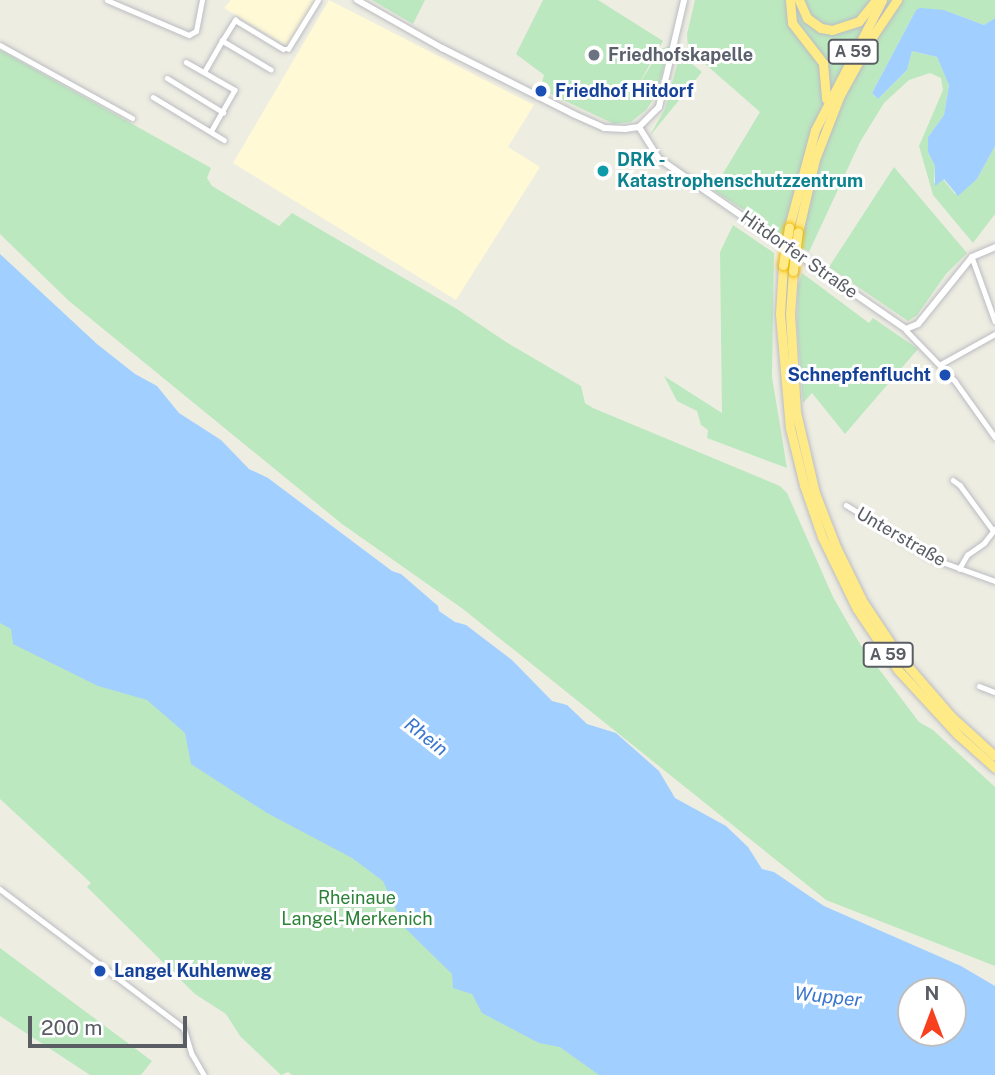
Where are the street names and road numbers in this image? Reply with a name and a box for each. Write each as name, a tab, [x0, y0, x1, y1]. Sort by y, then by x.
road number: A 59	[827, 40, 879, 64]
street label: Hitdorfer Straße	[736, 207, 862, 303]
street label: Unterstraße	[852, 503, 950, 571]
road number: A 59	[862, 642, 914, 668]

